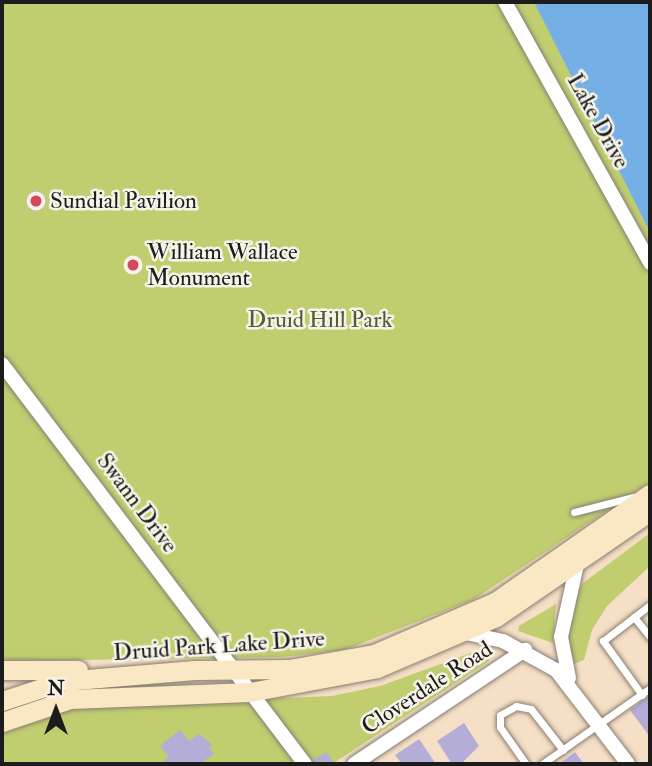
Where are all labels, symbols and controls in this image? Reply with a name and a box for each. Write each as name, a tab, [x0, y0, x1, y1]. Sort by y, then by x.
street label: Lake Drive	[561, 69, 635, 173]
place label: Sundial Pavilion	[50, 187, 197, 215]
marker: Sundial Pavilion	[28, 193, 44, 209]
place label: William Wallace Monument	[147, 238, 298, 292]
marker: William Wallace Monument	[125, 257, 141, 273]
park label: Druid Hill Park	[248, 306, 392, 334]
street label: Swann Drive	[91, 448, 183, 558]
street label: Druid Park Lake Drive	[112, 625, 326, 667]
street label: Cloverdale Road	[356, 635, 498, 741]
north arrow	[21, 675, 91, 745]
text: N	[47, 677, 65, 701]

